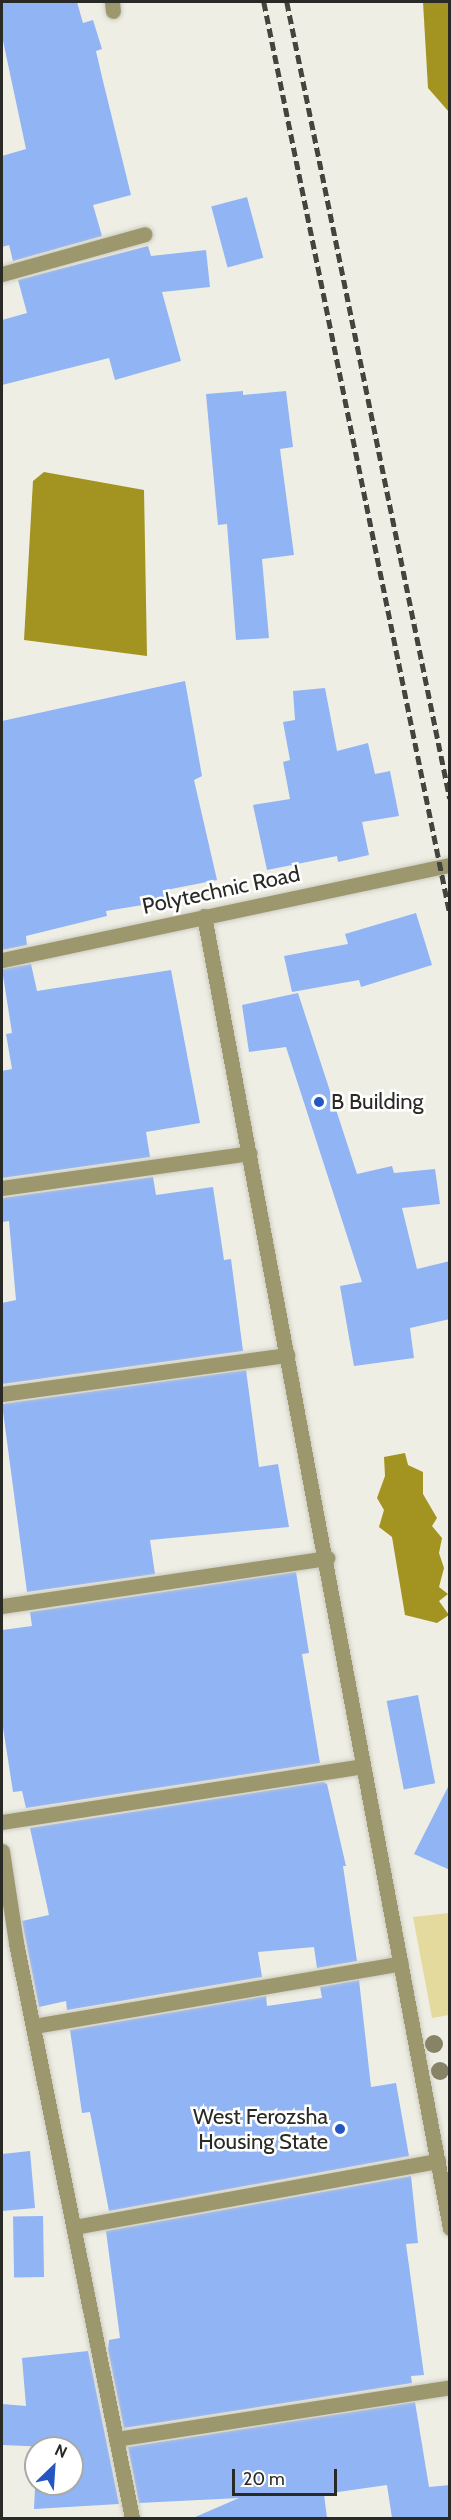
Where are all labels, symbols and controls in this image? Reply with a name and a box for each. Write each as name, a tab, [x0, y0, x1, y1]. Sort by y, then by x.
street label: Polytechnic Road	[140, 860, 302, 920]
place label: B Building	[331, 1089, 424, 1115]
marker: B Building	[312, 1095, 326, 1109]
place label: West Ferozsha Housing State	[193, 2103, 328, 2154]
marker: West Ferozsha Housing State	[333, 2122, 347, 2136]
north arrow	[24, 2436, 84, 2496]
text: N	[52, 2440, 70, 2462]
scale bar	[235, 2457, 340, 2495]
text: 20 m	[243, 2468, 285, 2490]

